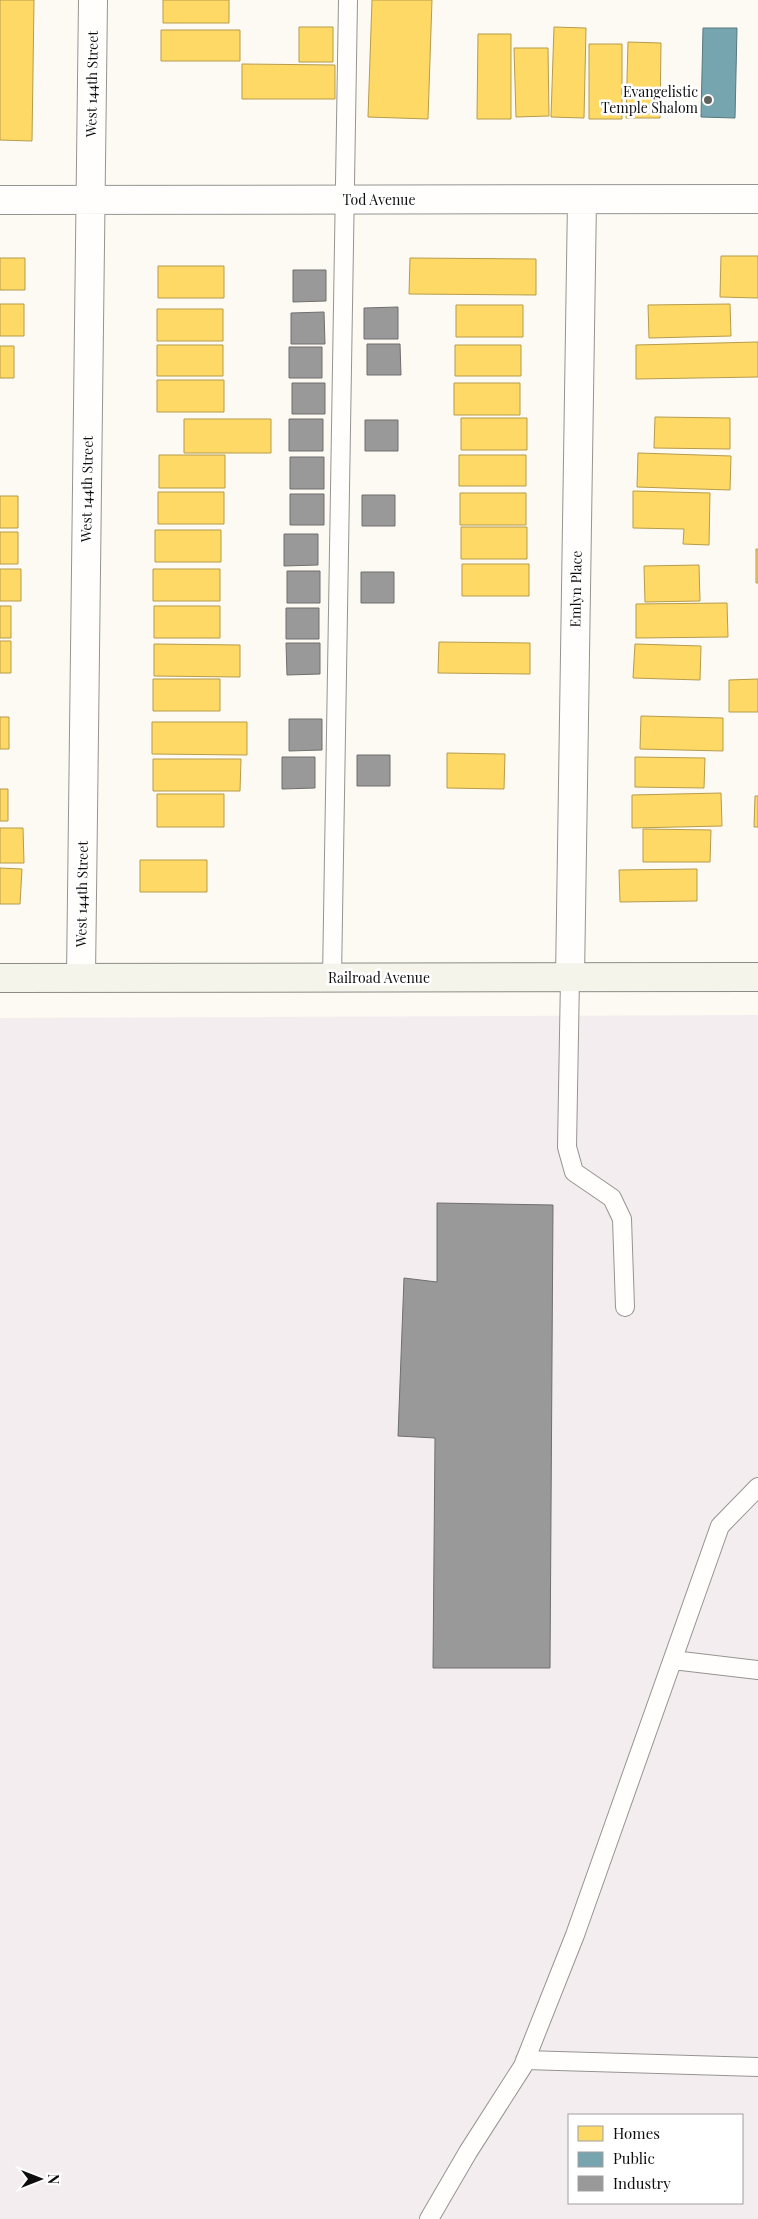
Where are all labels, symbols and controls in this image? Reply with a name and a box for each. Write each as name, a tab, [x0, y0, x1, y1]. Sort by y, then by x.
street label: West 144th Street	[81, 30, 102, 138]
place label: Evangelistic Temple Shalom	[601, 82, 699, 117]
marker: Evangelistic Temple Shalom	[702, 94, 714, 106]
street label: Tod Avenue	[342, 190, 416, 209]
street label: West 144th Street	[76, 435, 97, 543]
street label: Emlyn Place	[565, 550, 586, 628]
street label: West 144th Street	[71, 840, 92, 948]
street label: Railroad Avenue	[328, 968, 430, 987]
legend	[568, 2114, 743, 2204]
text: Homes	[613, 2123, 660, 2143]
text: Public	[613, 2148, 655, 2168]
north arrow	[15, 2154, 65, 2204]
text: Industry	[613, 2173, 671, 2193]
text: N	[44, 2174, 63, 2184]

